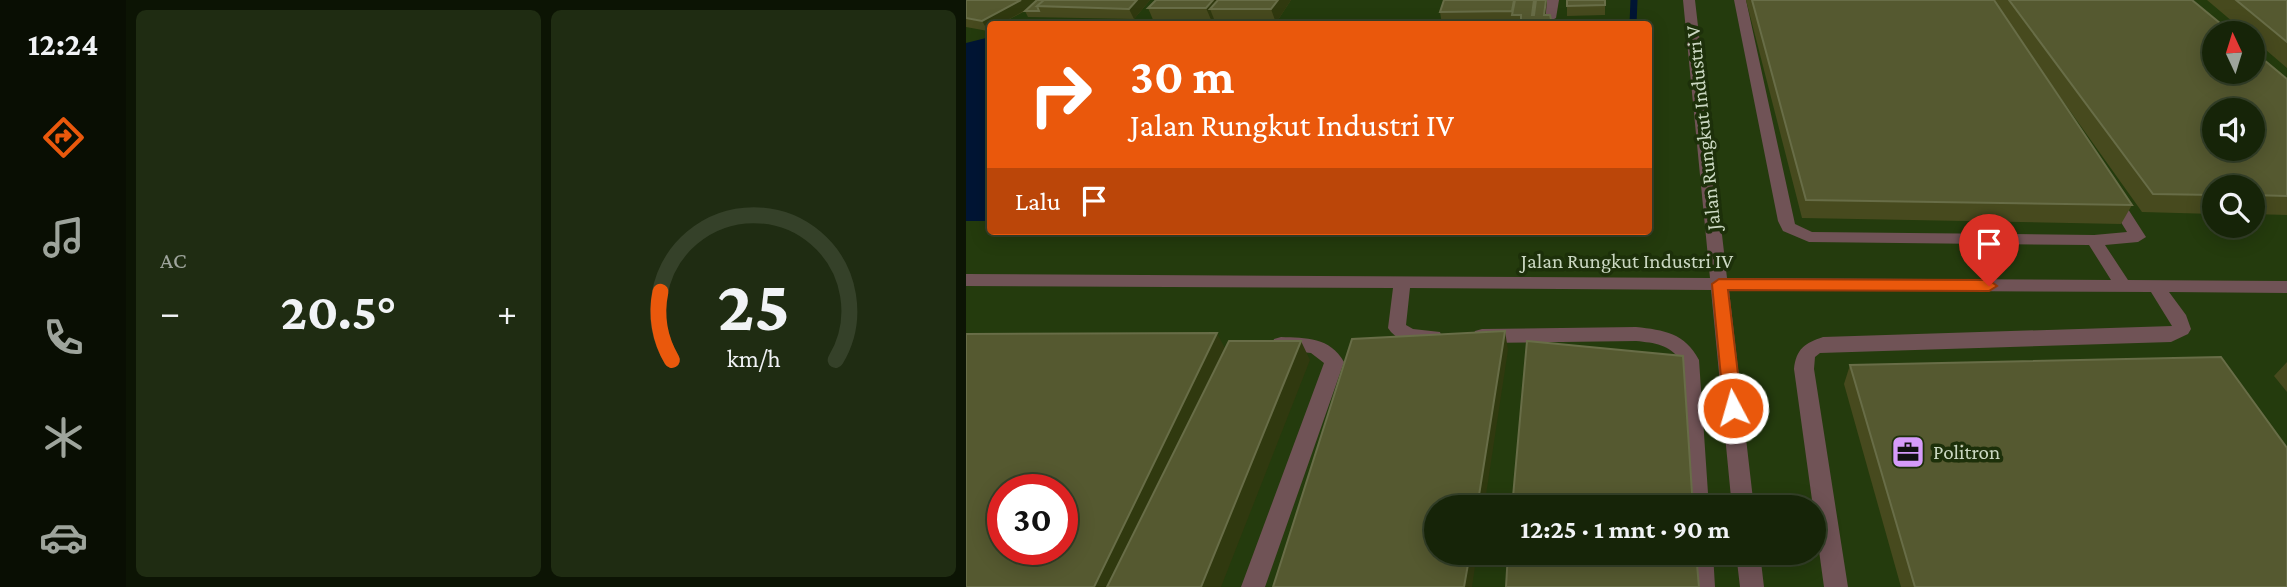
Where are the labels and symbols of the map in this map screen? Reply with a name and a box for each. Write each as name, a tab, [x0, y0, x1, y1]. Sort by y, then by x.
north arrow	[2202, 21, 2264, 84]
street label: Jalan Rungkut Industri V	[1680, 24, 1726, 234]
pin	[1959, 214, 2019, 286]
street label: Jalan Rungkut Industri IV	[1519, 249, 1733, 273]
position arrow	[1696, 371, 1770, 445]
office icon: Politron	[1889, 433, 1927, 471]
place label: Politron	[1933, 440, 2000, 464]
speed limit sign: 30	[987, 474, 1078, 565]

